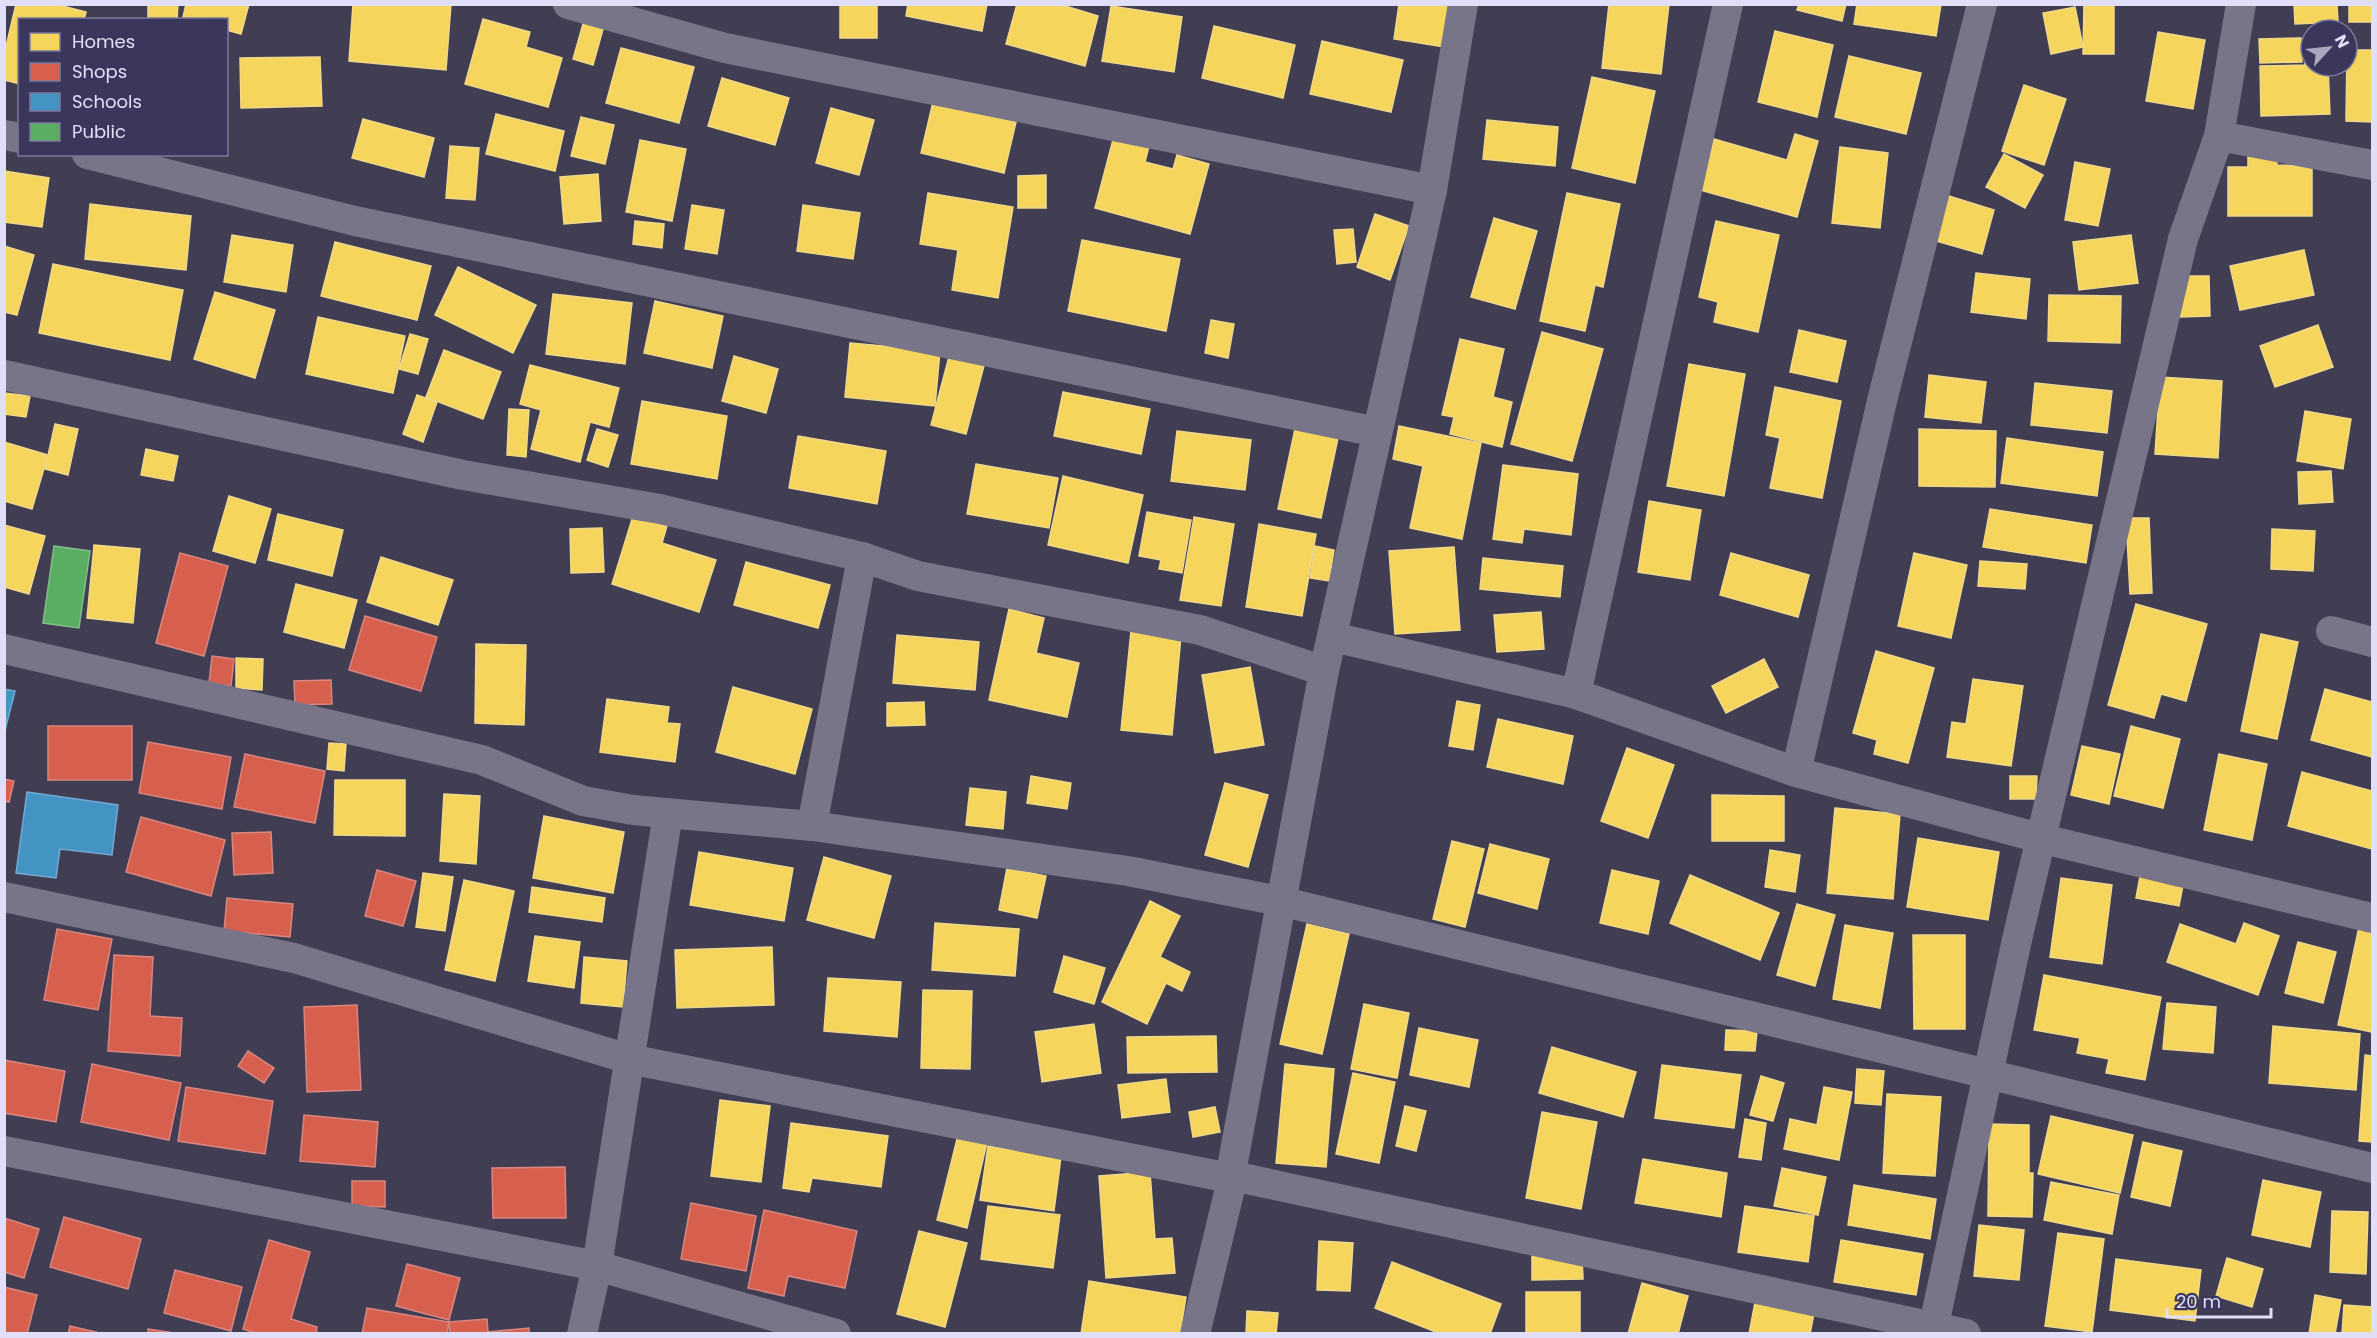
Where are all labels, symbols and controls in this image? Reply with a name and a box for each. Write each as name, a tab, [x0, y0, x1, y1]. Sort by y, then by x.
legend	[18, 18, 228, 156]
north arrow	[2299, 18, 2359, 78]
text: Homes	[72, 29, 135, 54]
text: N	[2329, 31, 2355, 52]
text: Shops	[72, 59, 127, 84]
text: Schools	[72, 89, 142, 114]
text: Public	[72, 119, 126, 144]
scale bar	[2167, 1281, 2270, 1319]
text: 20 m	[2176, 1289, 2221, 1314]

